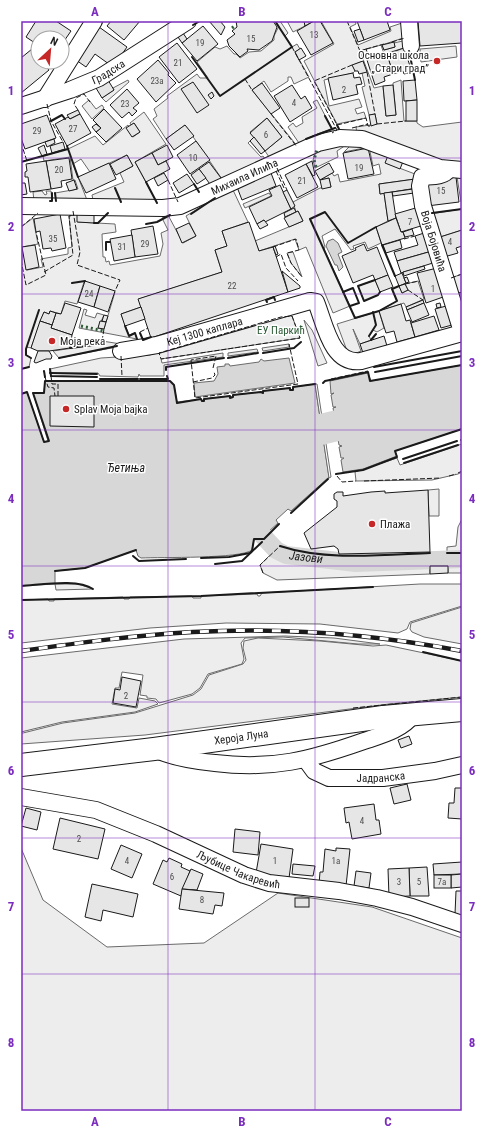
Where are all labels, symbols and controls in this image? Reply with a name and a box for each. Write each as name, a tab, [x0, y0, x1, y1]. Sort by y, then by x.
text: A	[91, 4, 99, 19]
text: B	[238, 4, 246, 19]
text: C	[384, 4, 392, 19]
north arrow	[30, 30, 70, 70]
house number: 13	[310, 30, 318, 40]
text: N	[48, 34, 60, 49]
house number: 15	[247, 34, 256, 44]
house number: 19	[196, 38, 204, 48]
place label: Основна школа „Стари град”	[358, 49, 429, 75]
marker: Основна школа „Стари град”	[432, 56, 442, 66]
street label: Градска	[90, 57, 127, 87]
house number: 21	[174, 58, 182, 68]
house number: 23a	[150, 76, 164, 86]
text: 1	[8, 83, 14, 98]
text: 1	[469, 83, 475, 98]
house number: 2	[342, 85, 347, 95]
house number: 4	[292, 98, 297, 108]
house number: 23	[121, 99, 129, 109]
house number: 27	[69, 124, 78, 134]
house number: 29	[33, 126, 41, 136]
house number: 6	[264, 130, 268, 140]
house number: 10	[189, 153, 197, 163]
street label: Михаила Илића	[209, 156, 280, 197]
house number: 19	[355, 163, 363, 173]
house number: 20	[55, 165, 63, 175]
house number: 21	[298, 176, 306, 186]
house number: 15	[437, 186, 446, 196]
street label: Воја Бојовића	[418, 209, 449, 273]
house number: 7	[408, 217, 413, 227]
text: 2	[8, 219, 15, 234]
text: 2	[469, 219, 476, 234]
house number: 35	[49, 234, 58, 244]
house number: 4	[448, 237, 453, 247]
house number: 29	[141, 239, 149, 249]
house number: 31	[118, 242, 126, 252]
house number: 22	[228, 281, 237, 291]
house number: 1	[431, 284, 435, 294]
house number: 24	[85, 289, 94, 299]
street label: Кеј 1300 каплара	[165, 314, 244, 348]
park label: ЕУ Паркић	[257, 324, 305, 337]
place label: Моја река	[60, 335, 105, 348]
marker: Моја река	[47, 336, 57, 346]
text: 3	[8, 355, 14, 370]
text: 3	[469, 355, 475, 370]
place label: Splav Moja bajka	[74, 403, 148, 416]
marker: Splav Moja bajka	[61, 404, 71, 414]
water label: Ђетиња	[107, 461, 145, 475]
text: 4	[8, 491, 15, 506]
text: 4	[469, 491, 476, 506]
place label: Плажа	[380, 518, 410, 531]
marker: Плажа	[367, 519, 377, 529]
water label: Јазови	[288, 548, 324, 566]
text: 5	[8, 627, 15, 642]
text: 5	[469, 627, 476, 642]
house number: 2	[124, 691, 129, 701]
street label: Хероја Луна	[213, 727, 269, 747]
text: 6	[8, 763, 15, 778]
text: 6	[469, 763, 476, 778]
street label: Јадранска	[357, 769, 406, 785]
house number: 4	[360, 816, 365, 826]
house number: 2	[77, 834, 82, 844]
street label: Љубице Чакаревић	[195, 847, 281, 891]
house number: 4	[125, 856, 130, 866]
house number: 1	[273, 856, 277, 866]
house number: 1a	[332, 856, 340, 866]
house number: 6	[170, 872, 174, 882]
house number: 3	[397, 877, 401, 887]
house number: 5	[417, 877, 422, 887]
house number: 7a	[438, 877, 446, 887]
house number: 8	[200, 895, 204, 905]
text: 7	[8, 899, 15, 914]
text: 7	[469, 899, 476, 914]
text: 8	[8, 1035, 14, 1050]
text: 8	[469, 1035, 475, 1050]
text: A	[91, 1114, 99, 1129]
text: B	[238, 1114, 246, 1129]
text: C	[384, 1114, 392, 1129]

